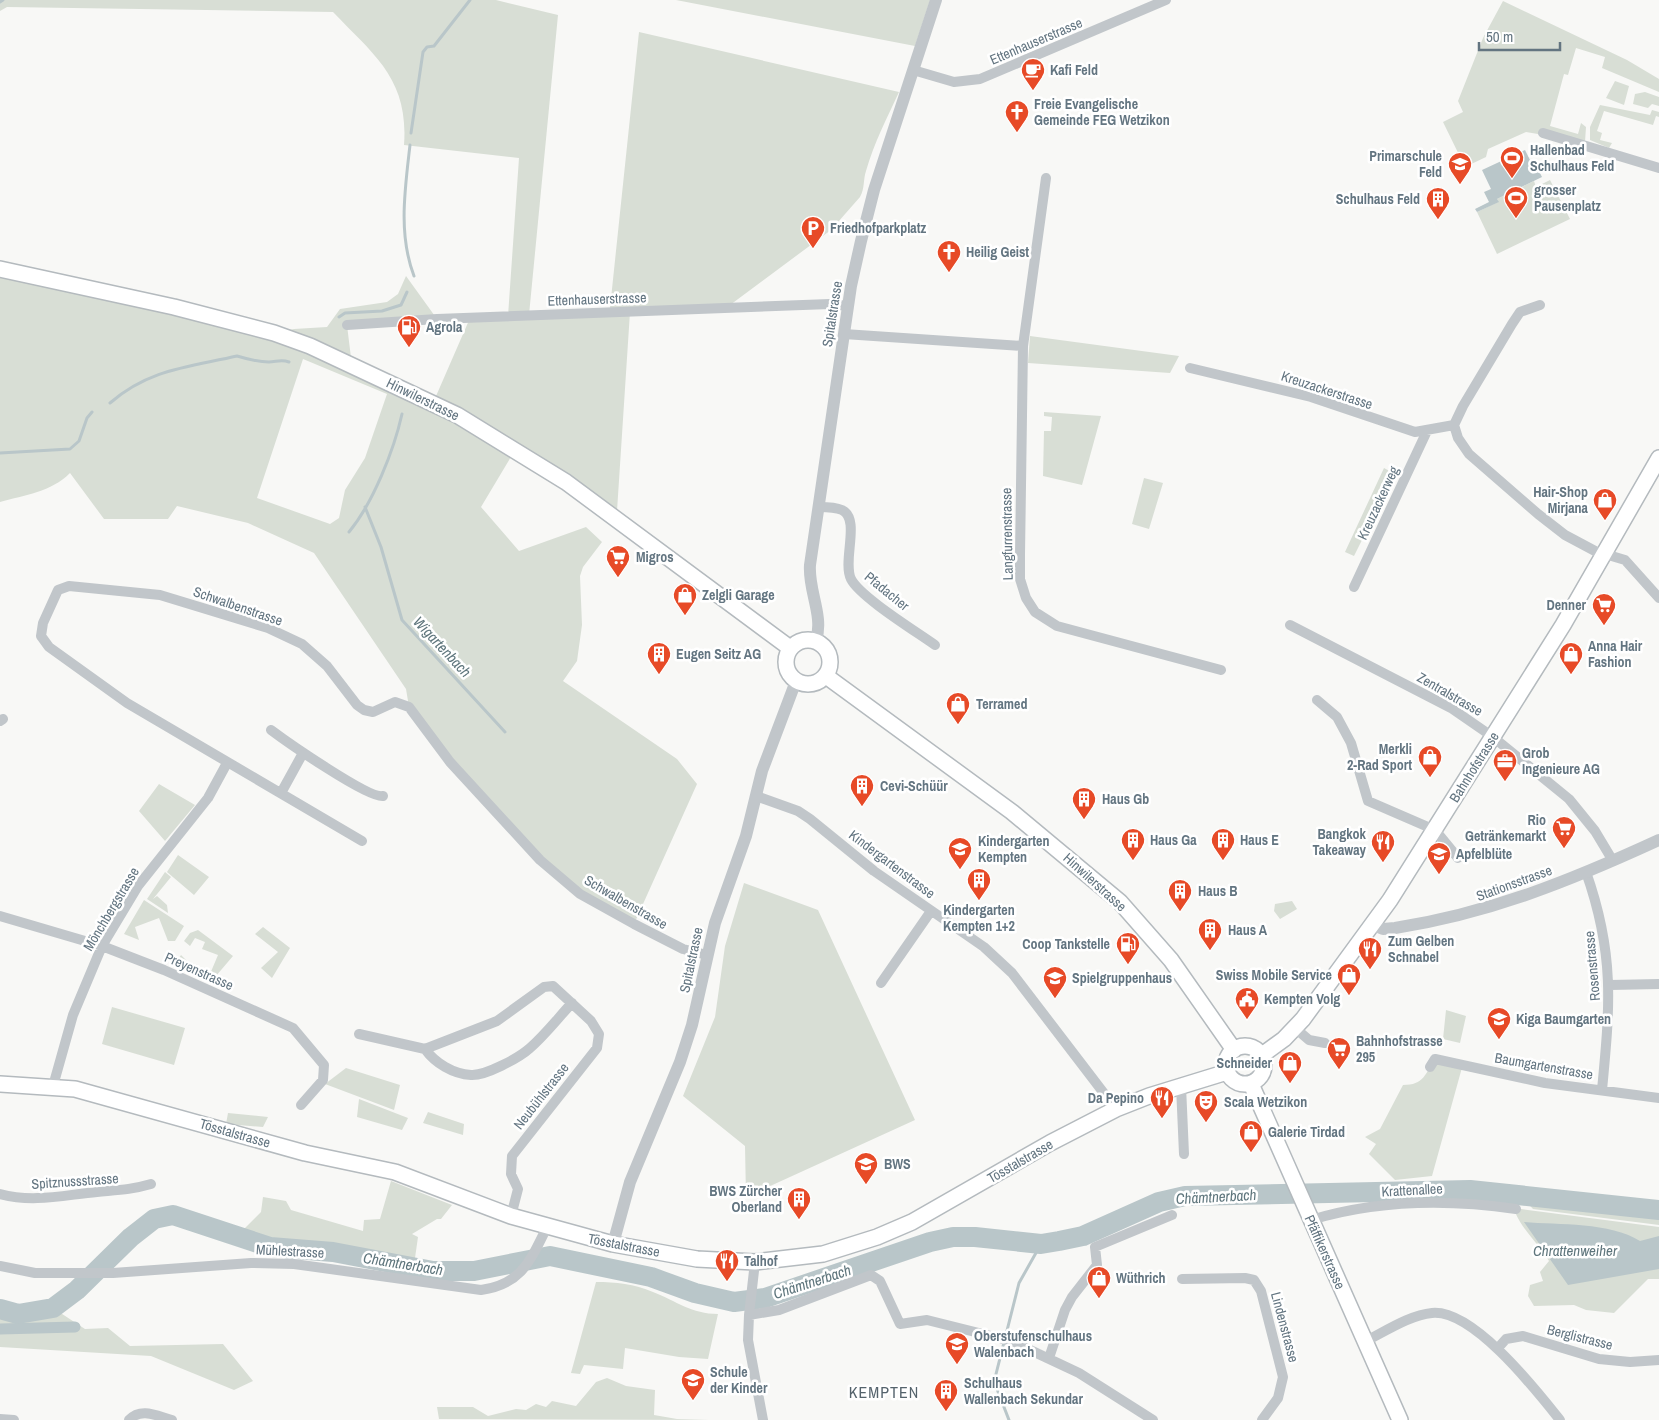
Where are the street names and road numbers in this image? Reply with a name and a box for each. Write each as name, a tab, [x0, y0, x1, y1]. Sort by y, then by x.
street label: Ettenhauserstrasse	[987, 13, 1085, 69]
street label: Spitalstrasse	[818, 280, 846, 348]
street label: Ettenhauserstrasse	[547, 288, 647, 310]
street label: Kreuzackerstrasse	[1279, 367, 1375, 413]
street label: Hinwilerstrasse	[384, 374, 462, 424]
street label: Kreuzackerweg	[1353, 463, 1403, 543]
street label: Langfurrenstrasse	[997, 488, 1017, 580]
street label: Pfadacher	[861, 568, 913, 615]
street label: Schwalbenstrasse	[191, 582, 285, 630]
street label: Zentralstrasse	[1414, 668, 1486, 720]
street label: Bahnhofstrasse	[1445, 728, 1503, 806]
street label: Kindergartenstrasse	[845, 826, 939, 902]
street label: Hinwilerstrasse	[1060, 849, 1130, 915]
street label: Stationsstrasse	[1474, 861, 1554, 905]
street label: Mönchbergstrasse	[79, 864, 143, 954]
street label: Schwalbenstrasse	[581, 871, 671, 933]
street label: Spitalstrasse	[675, 926, 707, 994]
street label: Rosenstrasse	[1580, 930, 1604, 1002]
street label: Preyenstrasse	[162, 948, 236, 994]
street label: Baumgartenstrasse	[1493, 1048, 1595, 1084]
street label: Neubühlstrasse	[509, 1059, 573, 1133]
street label: Tösstalstrasse	[198, 1114, 272, 1152]
street label: Tösstalstrasse	[984, 1135, 1056, 1187]
street label: Spitznussstrasse	[31, 1169, 119, 1193]
street label: Krattenallee	[1381, 1179, 1443, 1201]
street label: Pfäffikerstrasse	[1301, 1212, 1349, 1292]
street label: Tösstalstrasse	[587, 1229, 661, 1261]
street label: Mühlestrasse	[255, 1240, 325, 1262]
street label: Lindenstrasse	[1267, 1290, 1303, 1364]
street label: Berglistrasse	[1545, 1320, 1615, 1354]

